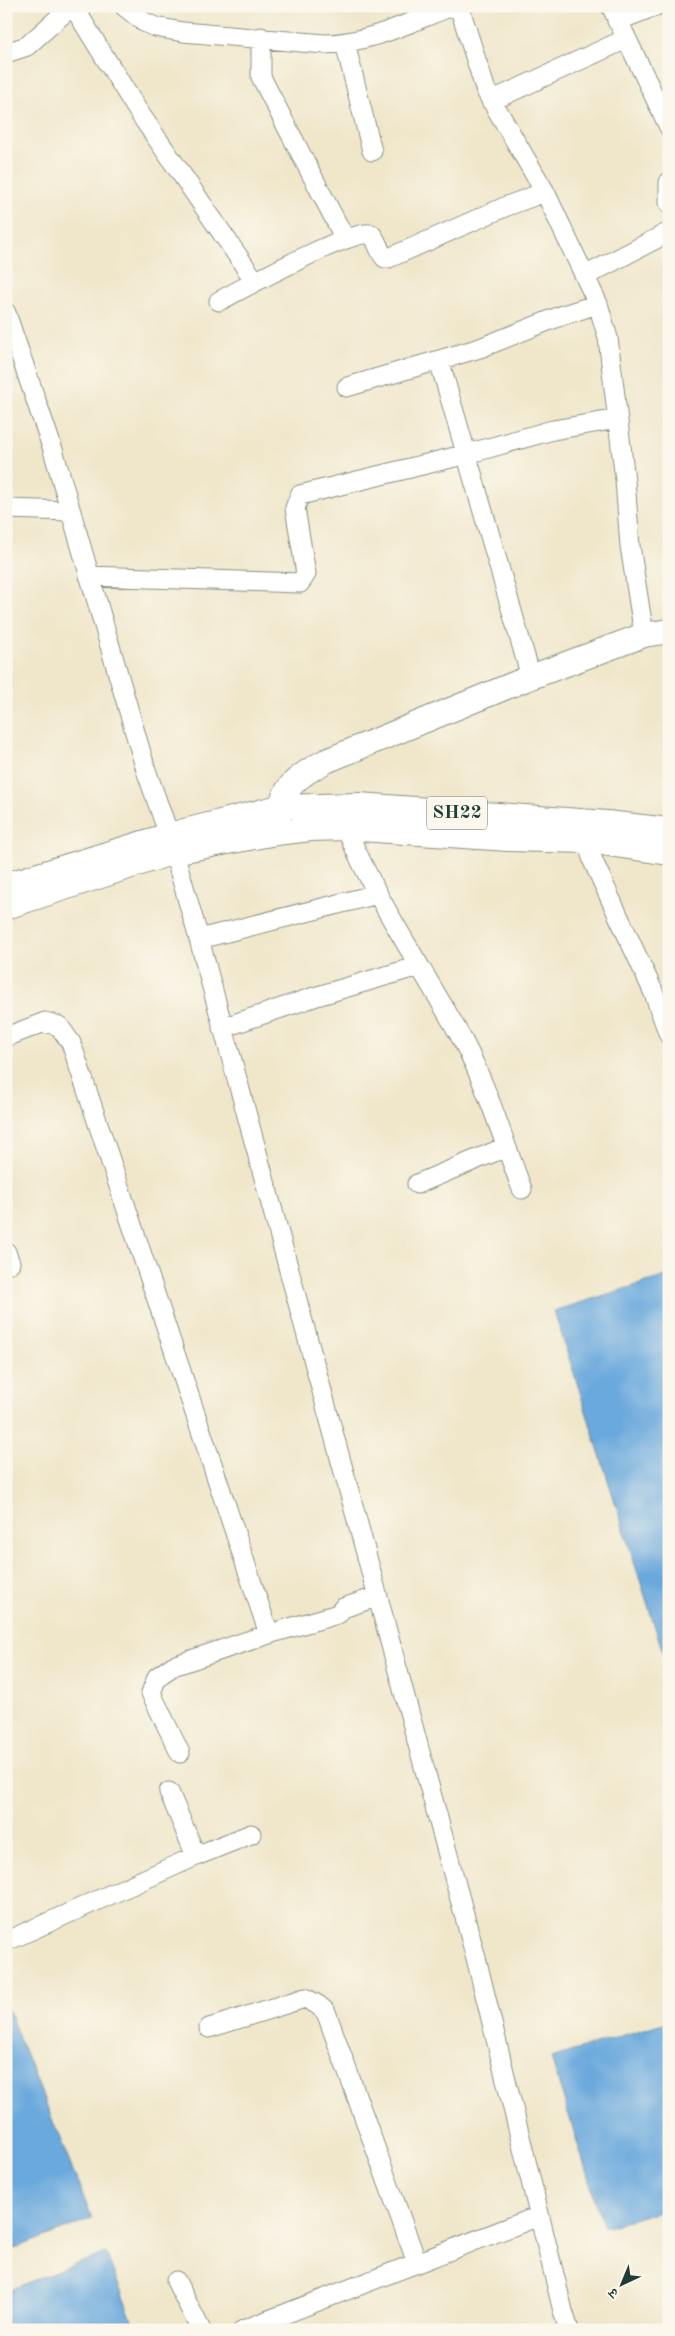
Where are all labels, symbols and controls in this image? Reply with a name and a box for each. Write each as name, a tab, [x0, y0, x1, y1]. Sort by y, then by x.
road number: SH22	[427, 796, 487, 830]
north arrow	[598, 2258, 648, 2308]
text: उ	[606, 2285, 622, 2301]

